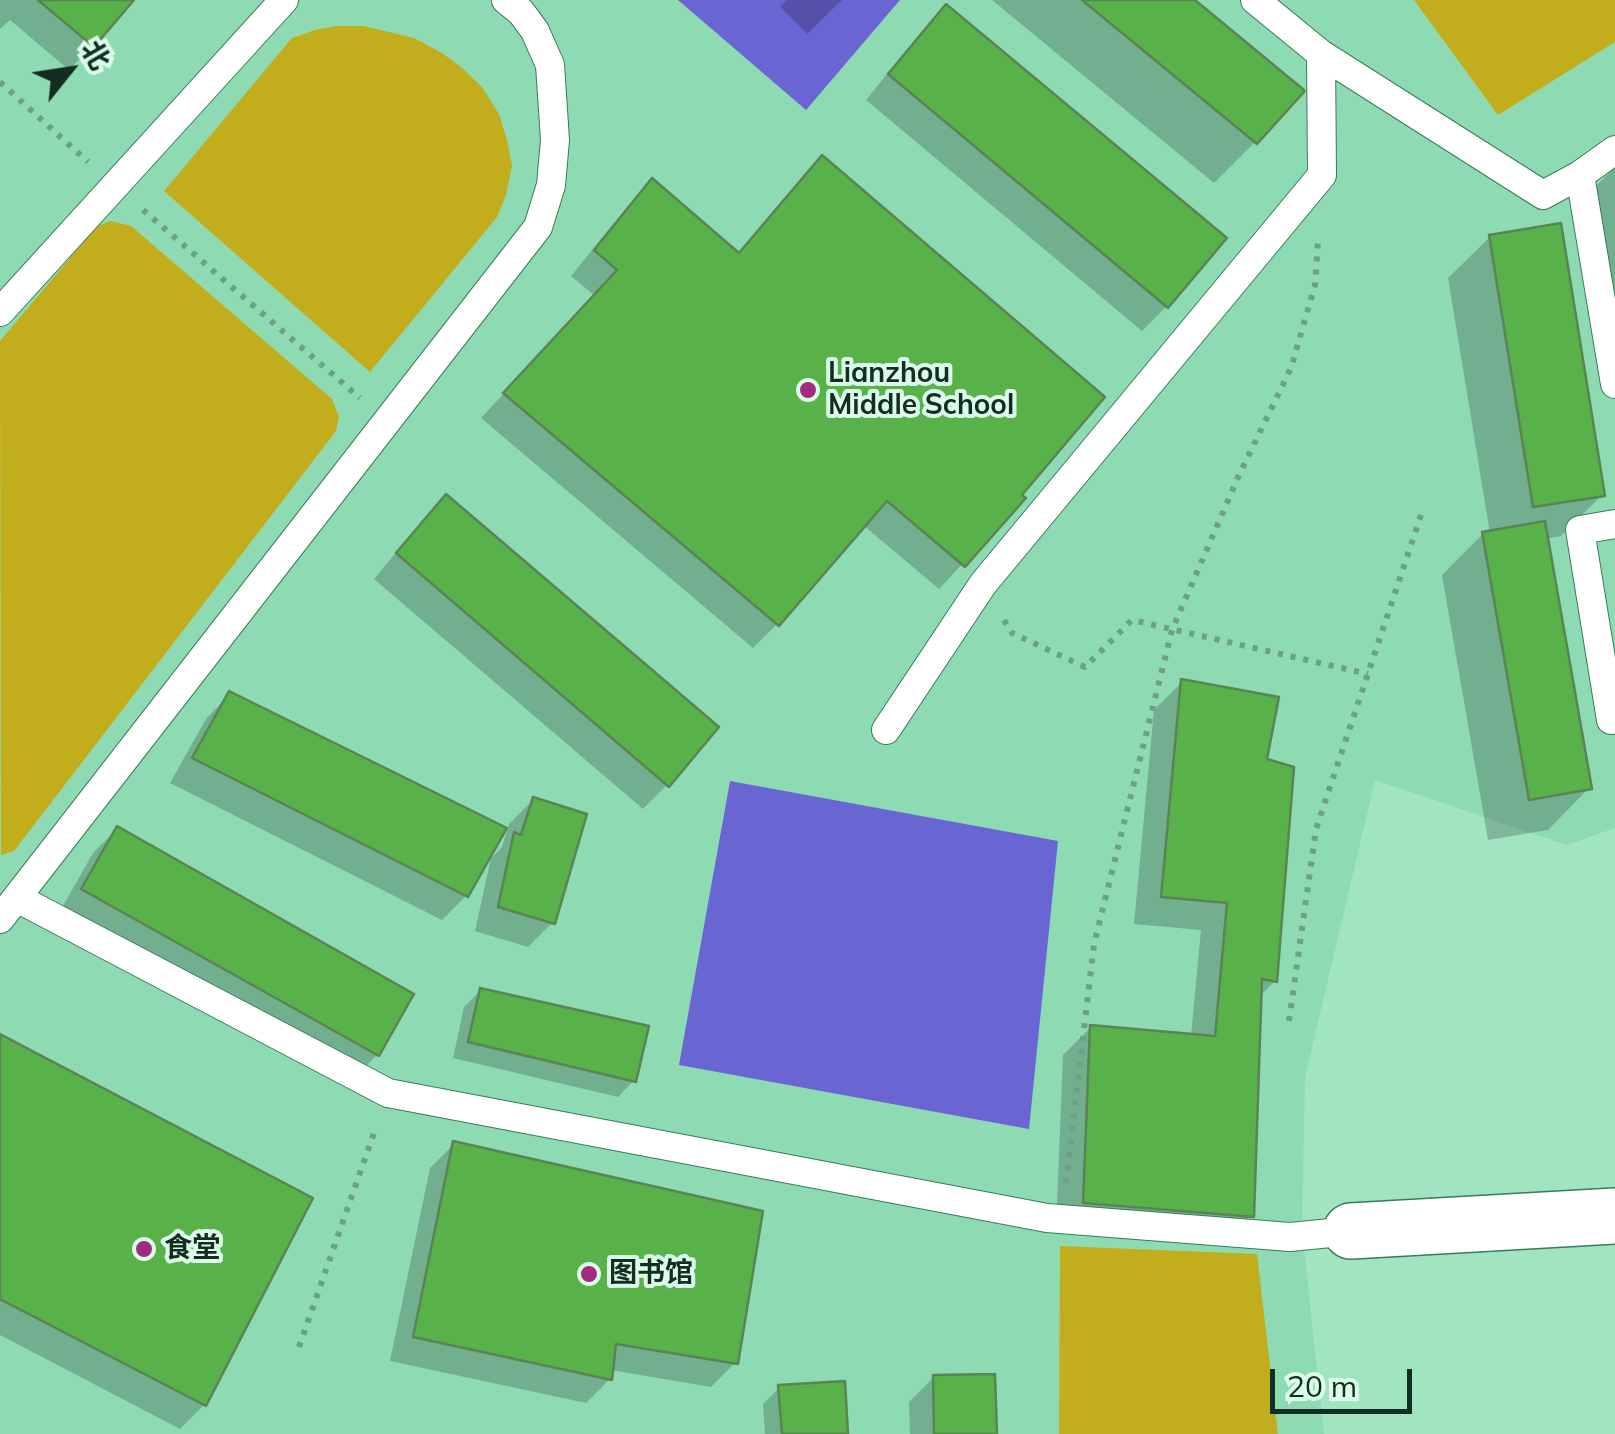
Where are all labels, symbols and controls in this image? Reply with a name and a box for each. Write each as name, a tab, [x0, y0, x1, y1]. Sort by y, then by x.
north arrow	[20, 20, 120, 120]
text: 北	[74, 34, 119, 76]
place label: Lianzhou Middle School	[828, 357, 1014, 423]
marker: Lianzhou Middle School	[797, 379, 819, 401]
place label: 食堂	[164, 1232, 220, 1266]
marker: 食堂	[133, 1238, 155, 1260]
place label: 图书馆	[609, 1257, 693, 1291]
marker: 图书馆	[578, 1263, 600, 1285]
scale bar	[1275, 1349, 1418, 1411]
text: 20 m	[1287, 1367, 1357, 1405]

